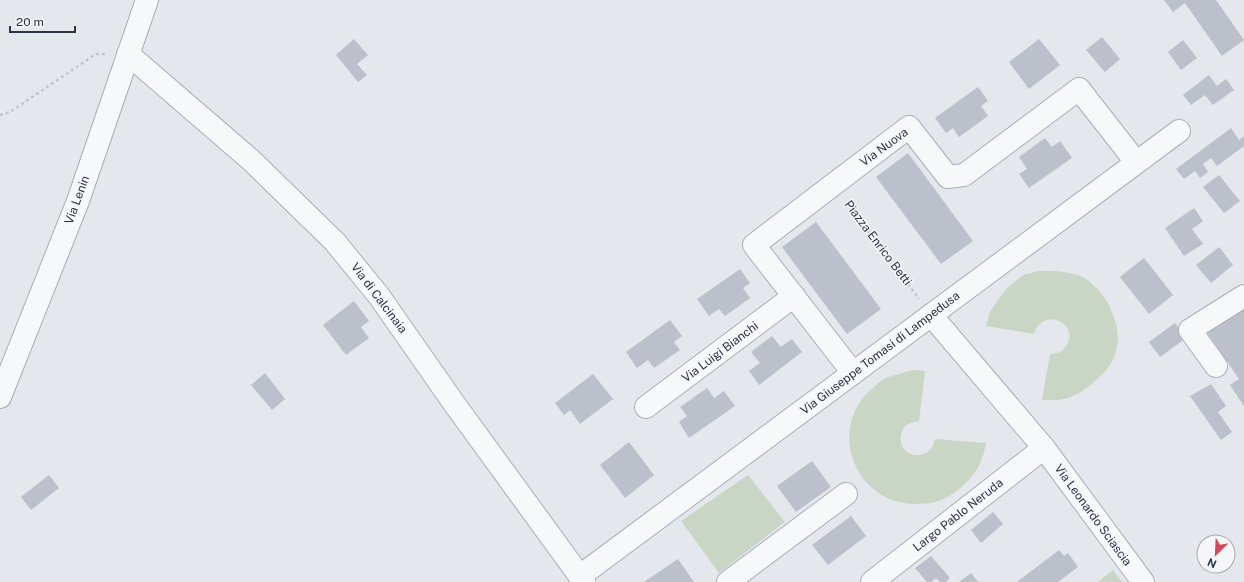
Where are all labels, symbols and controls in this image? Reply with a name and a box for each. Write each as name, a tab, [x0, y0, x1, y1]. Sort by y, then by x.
scale bar	[10, 8, 75, 34]
text: 20 m	[16, 15, 44, 29]
street label: Via Nuova	[857, 125, 911, 169]
street label: Via Lenin	[62, 174, 92, 226]
street label: Piazza Enrico Betti	[841, 198, 915, 288]
street label: Via di Calcinaia	[348, 260, 410, 336]
street label: Via Giuseppe Tomasi di Lampedusa	[798, 289, 962, 417]
street label: Via Luigi Bianchi	[679, 319, 761, 385]
street label: Via Leonardo Sciascia	[1052, 462, 1134, 568]
street label: Largo Pablo Neruda	[910, 476, 1006, 554]
north arrow	[1196, 534, 1236, 574]
text: N	[1206, 556, 1218, 570]

